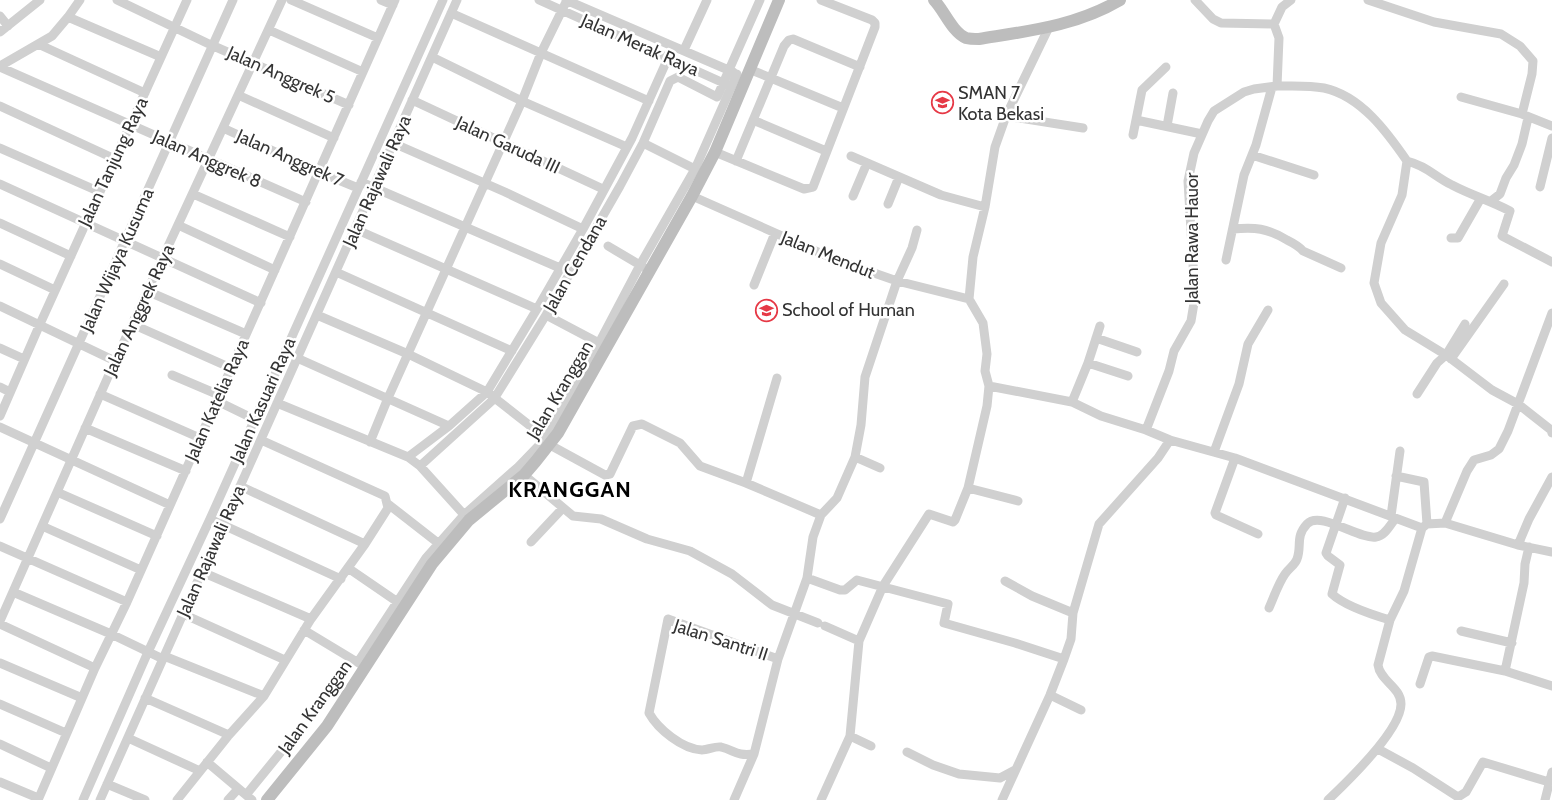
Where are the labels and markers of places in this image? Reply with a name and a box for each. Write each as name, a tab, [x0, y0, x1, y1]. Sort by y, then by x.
place label: SMAN 7 Kota Bekasi	[958, 82, 1044, 125]
school or university icon: SMAN 7 Kota Bekasi	[930, 91, 954, 115]
school or university icon: School of Human	[754, 298, 778, 322]
place label: School of Human	[782, 299, 915, 321]

